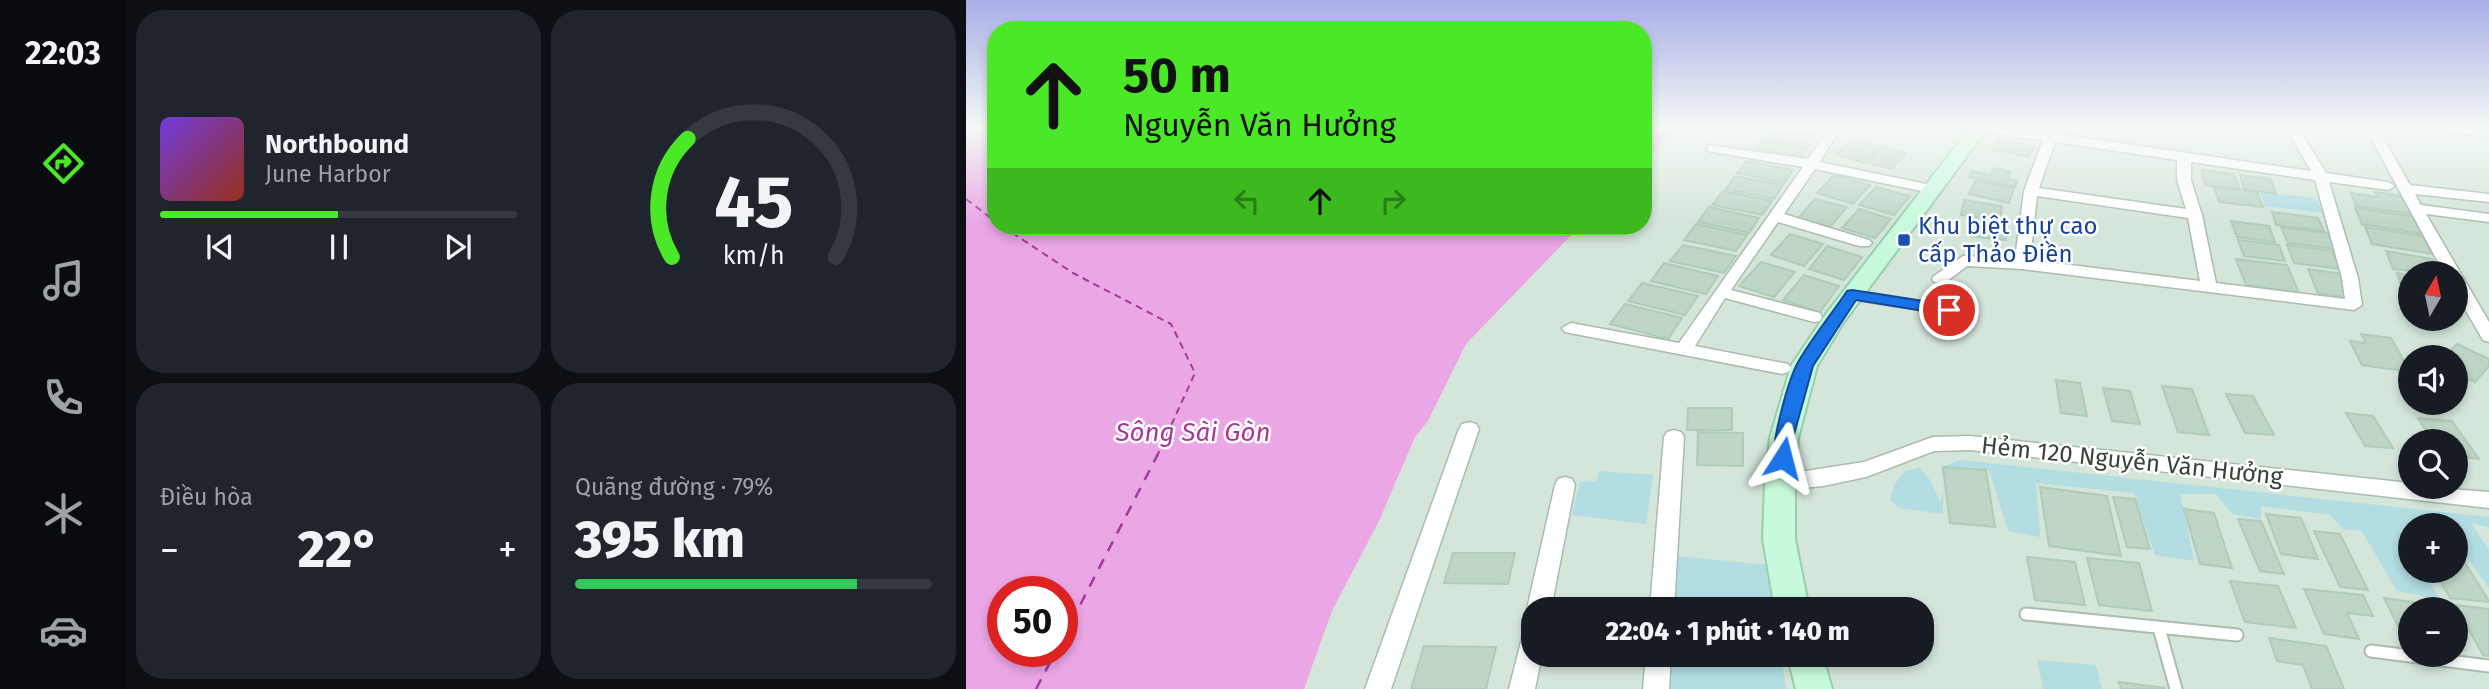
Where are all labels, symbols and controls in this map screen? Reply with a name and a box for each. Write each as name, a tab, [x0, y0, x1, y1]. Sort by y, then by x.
text: 22:03	[25, 34, 101, 72]
text: 50 m	[1123, 46, 1231, 105]
icon: ahead	[1008, 49, 1099, 140]
text: Nguyễn Văn Hưởng	[1123, 106, 1396, 144]
text: Northbound	[265, 129, 409, 160]
icon: directions	[39, 139, 88, 188]
text: June Harbor	[265, 160, 391, 188]
text: 45	[714, 160, 793, 247]
icon: left	[1228, 182, 1266, 220]
icon: ahead	[1301, 182, 1339, 220]
icon: right	[1374, 182, 1412, 220]
place label: Khu biệt thự cao cấp Thảo Điền	[1918, 212, 2097, 268]
icon: previous	[201, 228, 239, 266]
icon: pause	[320, 228, 358, 266]
icon: next	[439, 228, 477, 266]
marker: Khu biệt thự cao cấp Thảo Điền	[1896, 232, 1912, 248]
text: km/h	[723, 241, 784, 271]
icon: music	[39, 256, 88, 305]
north arrow	[2398, 261, 2468, 331]
map controls	[2398, 261, 2468, 667]
pin	[1919, 280, 1979, 340]
icon: arrive	[1930, 291, 1968, 329]
button: sound	[2398, 345, 2468, 415]
icon: phone	[39, 373, 88, 422]
water label: Sông Sài Gòn	[1114, 417, 1271, 448]
position arrow	[1746, 421, 1820, 495]
button: search	[2398, 429, 2468, 499]
street label: Hẻm 120 Nguyễn Văn Hưởng	[1980, 431, 2285, 491]
text: Quãng đường · 79%	[575, 473, 773, 501]
text: Điều hòa	[160, 483, 253, 511]
icon: climate	[39, 489, 88, 538]
text: 395 km	[575, 508, 745, 571]
button: +	[2398, 513, 2468, 583]
text: 22°	[298, 518, 379, 581]
text: −	[160, 527, 179, 573]
text: +	[498, 527, 517, 573]
speed limit sign: 50	[987, 576, 1078, 667]
button: −	[2398, 597, 2468, 667]
icon: car	[39, 606, 88, 655]
text: 22:04 · 1 phút · 140 m	[1605, 616, 1850, 647]

